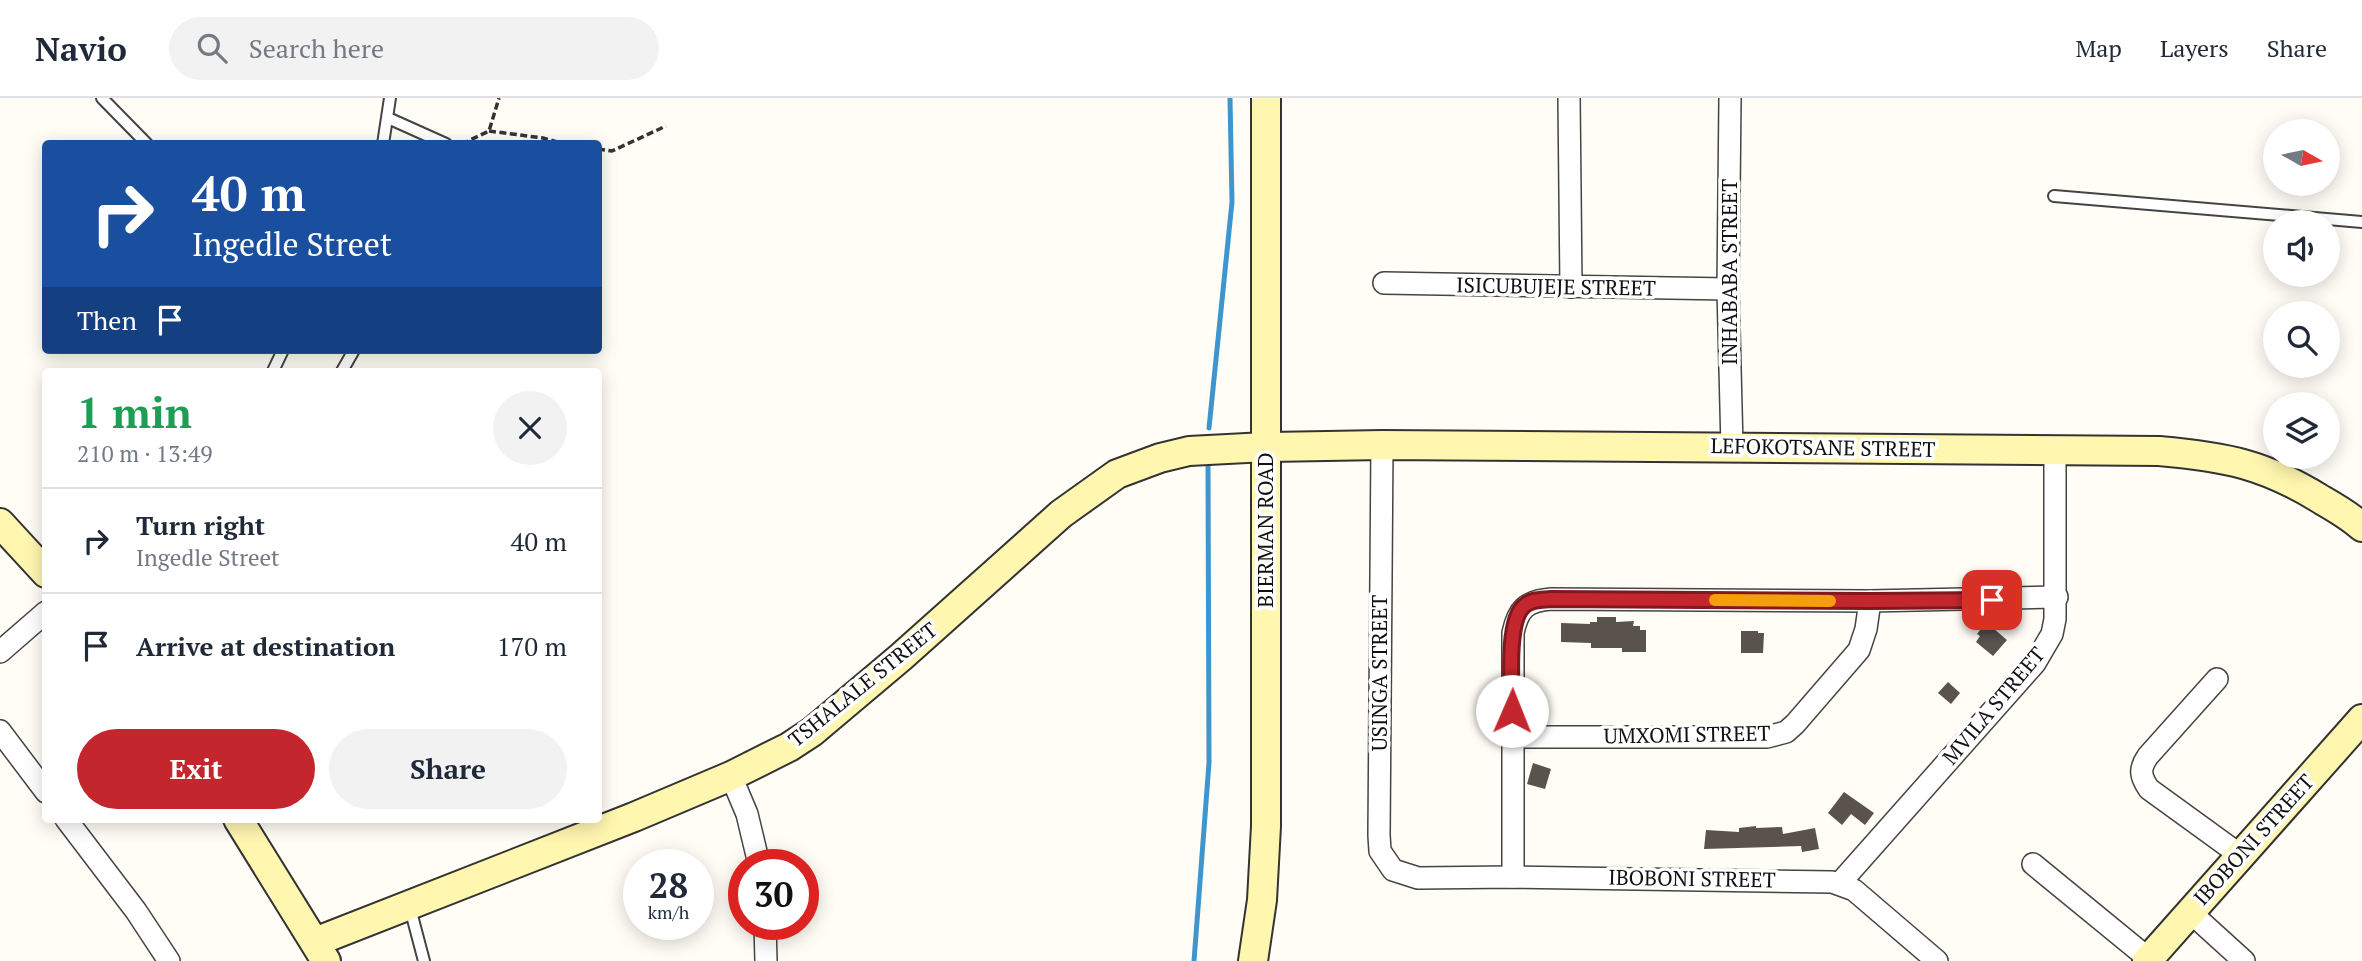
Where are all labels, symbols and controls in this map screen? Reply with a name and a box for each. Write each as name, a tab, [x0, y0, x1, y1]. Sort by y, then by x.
search box	[169, 17, 659, 80]
text: Navio	[35, 27, 127, 70]
icon: search	[193, 29, 231, 67]
text: Search here	[249, 31, 384, 65]
text: Map	[2075, 32, 2122, 64]
text: Layers	[2160, 32, 2229, 64]
text: Share	[2267, 32, 2327, 64]
north arrow	[2263, 119, 2340, 196]
map controls	[2263, 119, 2340, 469]
text: 40 m	[192, 160, 306, 225]
icon: right	[77, 168, 168, 259]
street label: INHABABA STREET	[1715, 179, 1743, 365]
button: sound	[2263, 210, 2340, 287]
text: Ingedle Street	[192, 223, 392, 265]
street label: ISICUBUJEJE STREET	[1456, 270, 1656, 302]
icon: arrive	[151, 301, 189, 339]
button: search	[2263, 301, 2340, 378]
text: Then	[77, 303, 137, 337]
text: 1 min	[77, 384, 192, 440]
button: close	[493, 391, 567, 465]
button: layers	[2263, 392, 2340, 469]
street label: LEFOKOTSANE STREET	[1710, 431, 1936, 463]
text: 210 m · 13:49	[77, 438, 212, 469]
street label: BIERMAN ROAD	[1251, 452, 1279, 608]
text: Turn right	[136, 508, 265, 542]
icon: right	[77, 522, 115, 560]
text: 40 m	[511, 524, 567, 558]
text: Ingedle Street	[136, 542, 280, 573]
pin	[1962, 570, 2022, 630]
icon: arrive	[1973, 581, 2011, 619]
street label: USINGA STREET	[1365, 595, 1393, 751]
street label: TSHALALE STREET	[782, 616, 943, 753]
icon: arrive	[77, 627, 115, 665]
text: Arrive at destination	[136, 629, 395, 663]
text: 170 m	[497, 629, 567, 663]
street label: MVILA STREET	[1936, 641, 2051, 770]
position arrow	[1475, 674, 1549, 748]
street label: UMXOMI STREET	[1603, 719, 1771, 749]
button: Exit	[77, 729, 315, 809]
button: Share	[329, 729, 567, 809]
street label: IBOBONI STREET	[2187, 768, 2320, 911]
speed limit sign: 30	[728, 849, 819, 940]
text: 28	[649, 862, 688, 908]
street label: IBOBONI STREET	[1608, 863, 1776, 893]
text: km/h	[648, 900, 689, 924]

